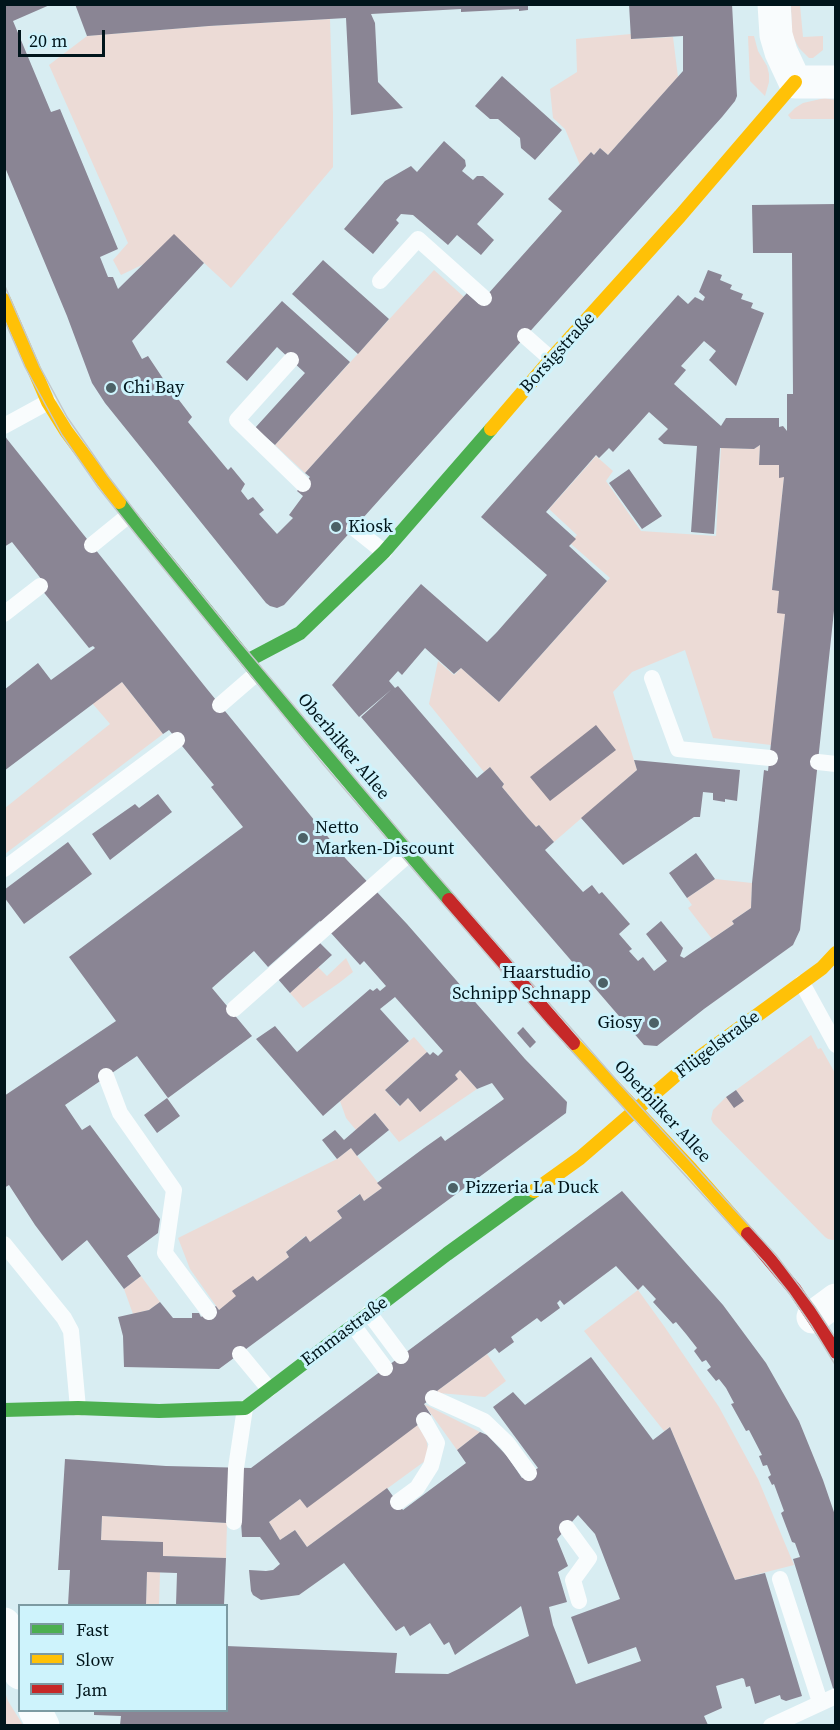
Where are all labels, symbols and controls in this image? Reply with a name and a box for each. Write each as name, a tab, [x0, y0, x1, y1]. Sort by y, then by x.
scale bar	[21, 18, 108, 56]
text: 20 m	[29, 28, 67, 53]
street label: Borsigstraße	[516, 308, 600, 398]
place label: Chi Bay	[123, 377, 184, 399]
marker: Chi Bay	[104, 381, 118, 395]
place label: Kiosk	[348, 516, 393, 538]
marker: Kiosk	[329, 520, 343, 534]
street label: Oberbilker Allee	[292, 689, 394, 805]
place label: Netto Marken-Discount	[315, 817, 454, 860]
marker: Netto Marken-Discount	[296, 831, 310, 845]
place label: Haarstudio Schnipp Schnapp	[452, 962, 591, 1004]
marker: Haarstudio Schnipp Schnapp	[596, 976, 610, 990]
street label: Flügelstraße	[672, 1006, 764, 1084]
place label: Giosy	[597, 1012, 642, 1034]
marker: Giosy	[647, 1016, 661, 1030]
street label: Oberbilker Allee	[609, 1056, 715, 1168]
place label: Pizzeria La Duck	[465, 1177, 599, 1199]
marker: Pizzeria La Duck	[446, 1181, 460, 1195]
street label: Emmastraße	[298, 1293, 392, 1371]
legend	[18, 1604, 228, 1712]
text: Fast	[76, 1617, 109, 1642]
text: Slow	[76, 1647, 114, 1672]
text: Jam	[76, 1677, 108, 1702]

